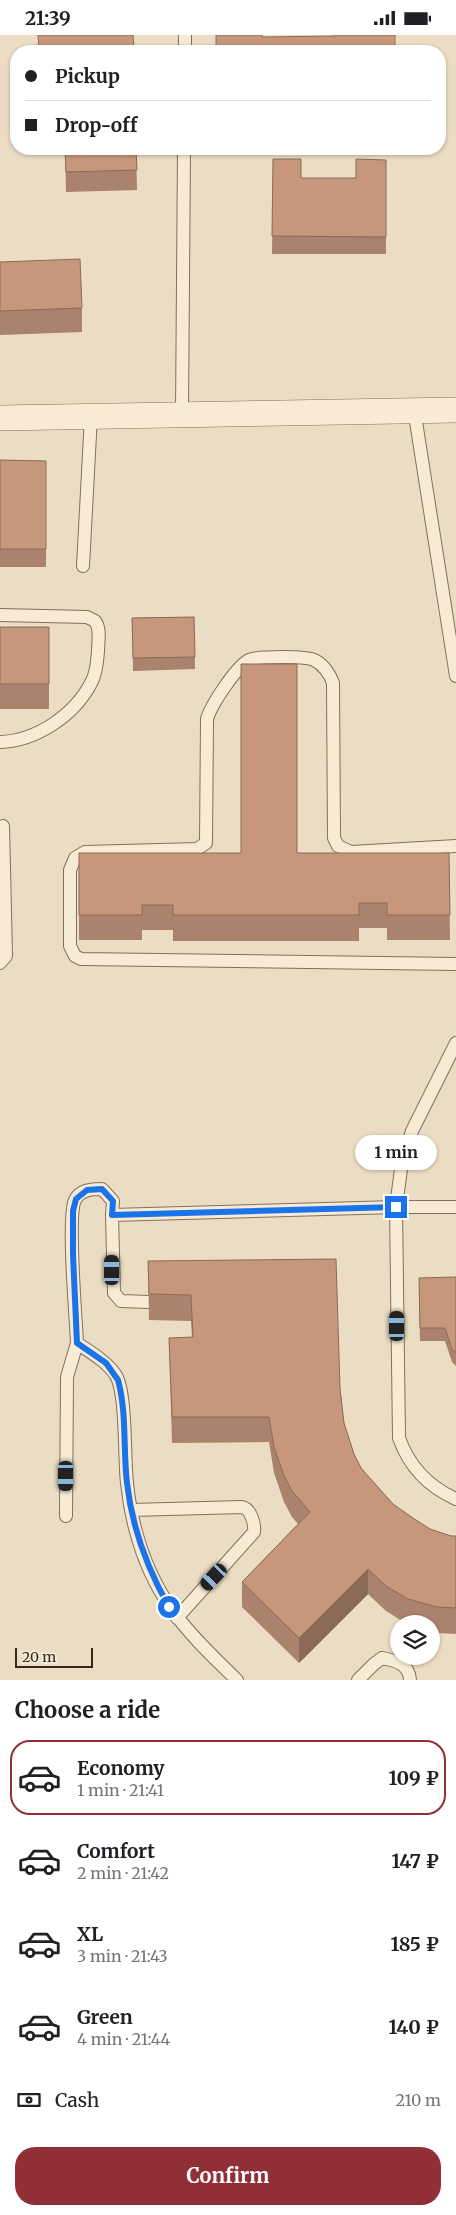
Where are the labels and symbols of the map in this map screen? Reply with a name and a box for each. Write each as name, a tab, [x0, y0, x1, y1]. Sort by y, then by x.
callout: 1 min	[355, 1135, 437, 1169]
route end	[385, 1196, 407, 1218]
car	[104, 1255, 119, 1285]
car	[389, 1311, 404, 1341]
car	[58, 1461, 73, 1491]
car	[198, 1561, 229, 1593]
route start	[158, 1596, 180, 1618]
scale bar	[15, 1645, 92, 1668]

